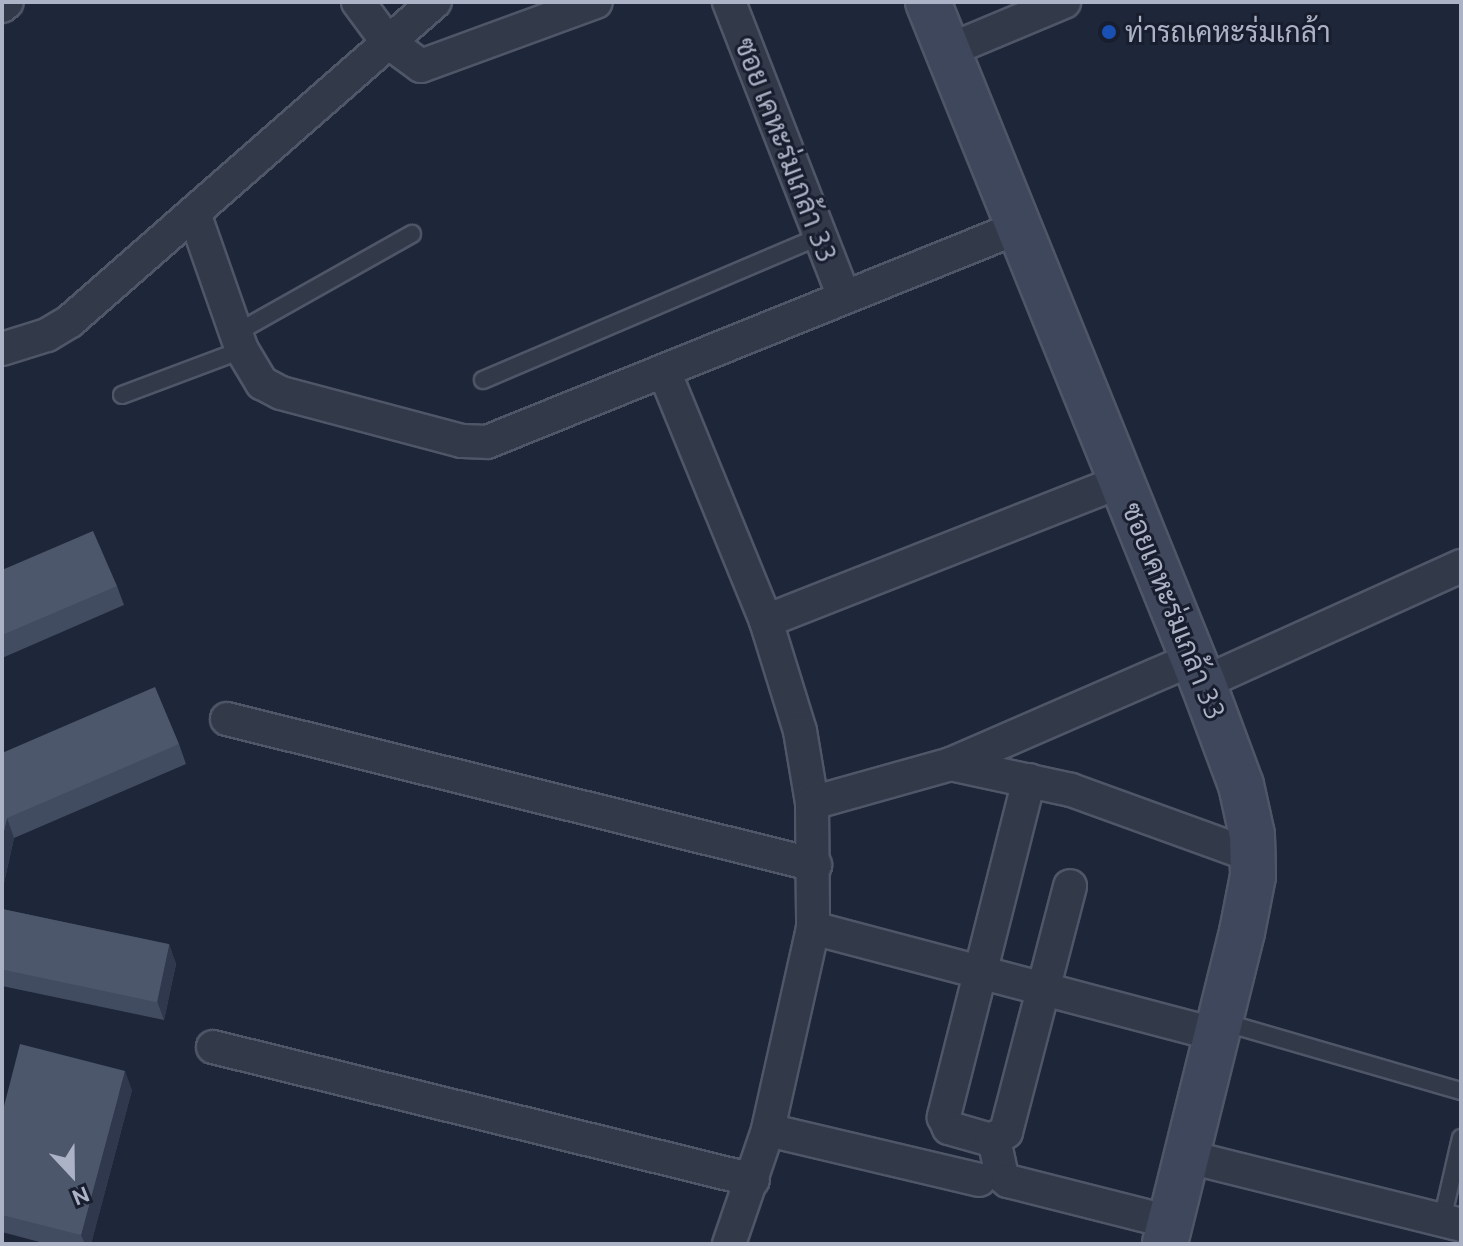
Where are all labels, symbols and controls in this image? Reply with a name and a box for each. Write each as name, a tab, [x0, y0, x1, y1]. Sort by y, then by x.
place label: ท่ารถเคหะร่มเกล้า	[1125, 15, 1330, 49]
marker: ท่ารถเคหะร่มเกล้า	[1100, 23, 1118, 41]
street label: ซอย เคหะร่มเกล้า 33	[728, 33, 844, 267]
street label: ซอยเคหะร่มเกล้า 33	[1115, 497, 1233, 725]
north arrow	[32, 1134, 112, 1214]
text: N	[69, 1182, 93, 1211]

